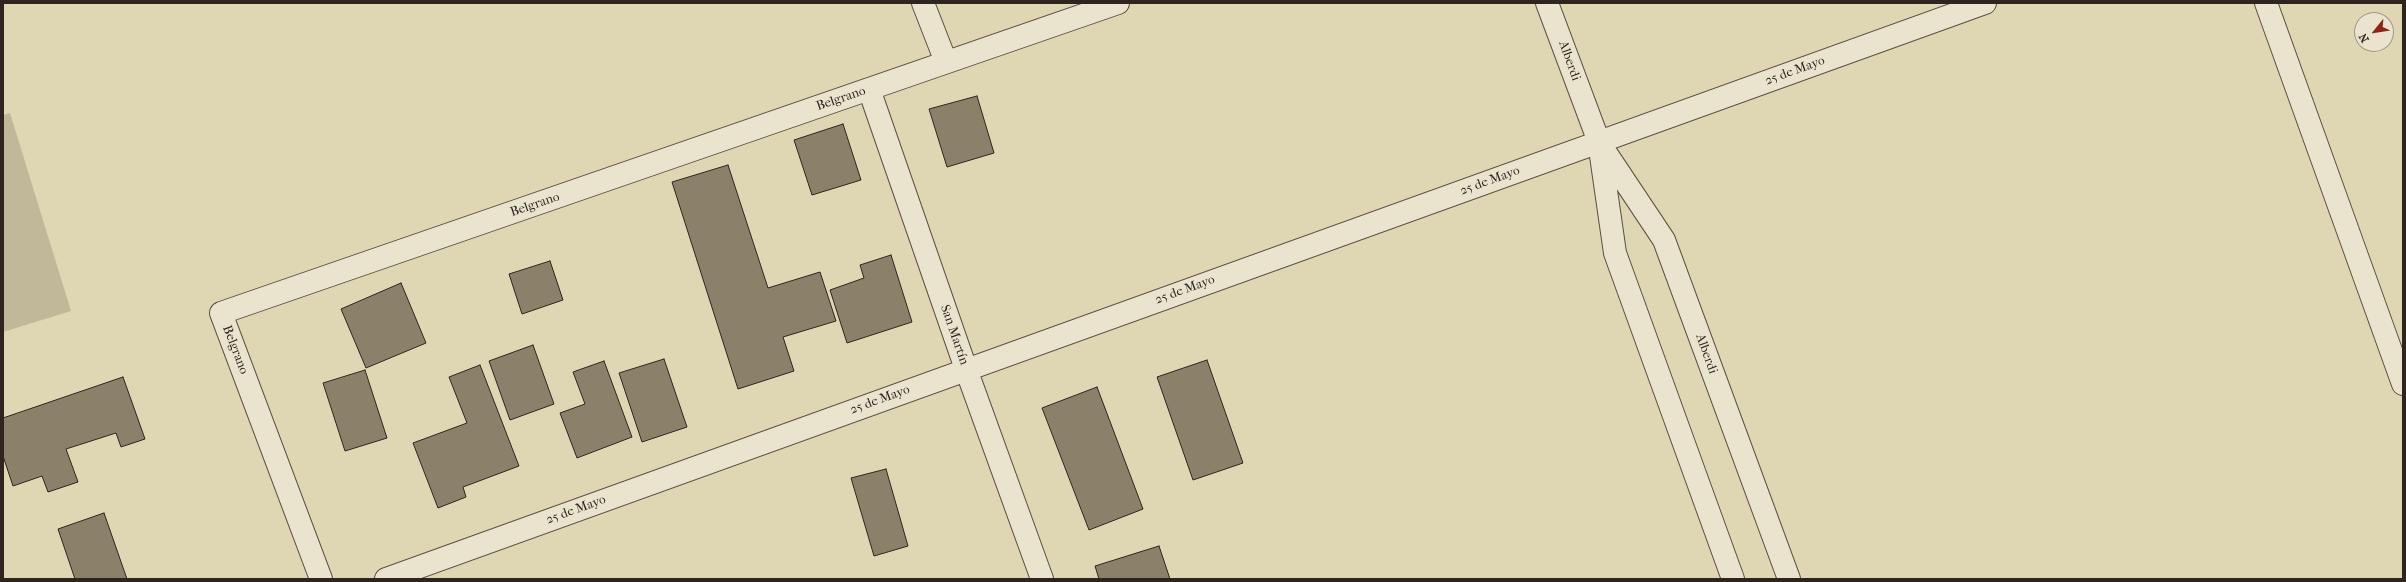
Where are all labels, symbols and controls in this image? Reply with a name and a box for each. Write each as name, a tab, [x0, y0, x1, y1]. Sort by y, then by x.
north arrow	[2354, 12, 2394, 52]
text: N	[2356, 31, 2372, 45]
street label: Alberdi	[1555, 39, 1583, 83]
street label: 25 de Mayo	[1763, 53, 1827, 89]
street label: Belgrano	[814, 83, 868, 115]
street label: 25 de Mayo	[1458, 163, 1522, 199]
street label: Belgrano	[508, 189, 562, 221]
street label: 25 de Mayo	[1153, 272, 1217, 308]
street label: San Martín	[936, 303, 972, 367]
street label: Belgrano	[219, 323, 251, 377]
street label: Alberdi	[1692, 332, 1720, 376]
street label: 25 de Mayo	[848, 382, 912, 418]
street label: 25 de Mayo	[544, 492, 608, 528]

